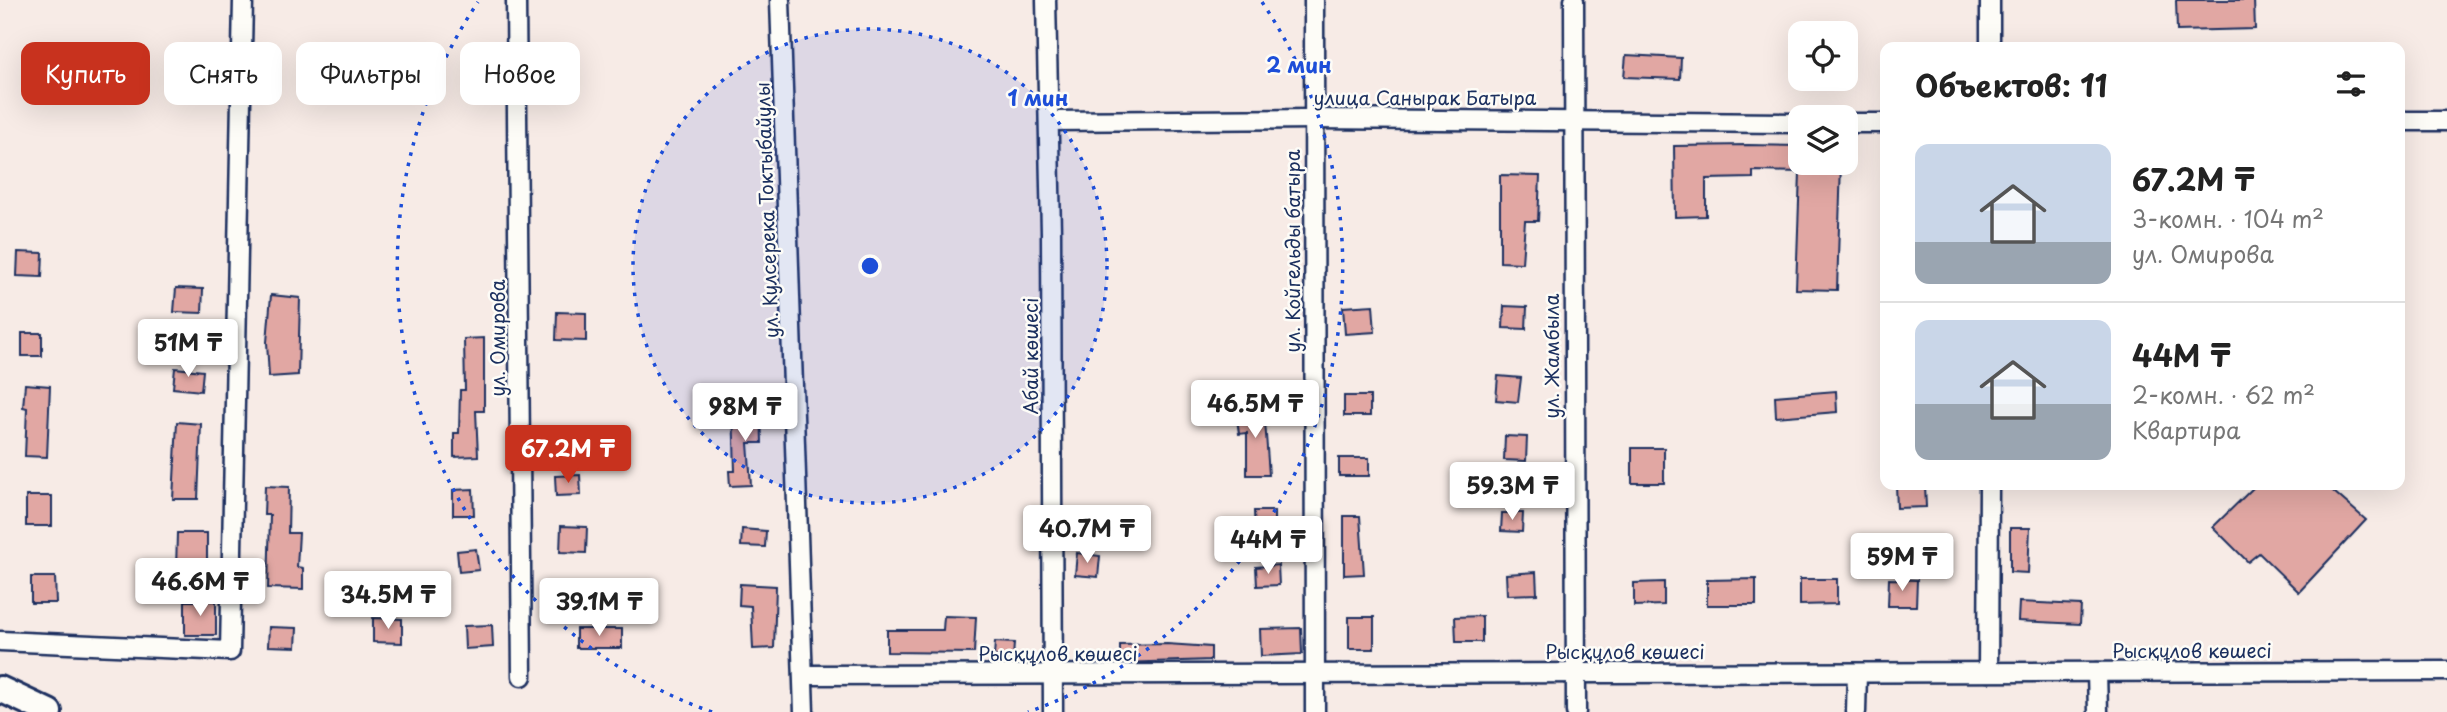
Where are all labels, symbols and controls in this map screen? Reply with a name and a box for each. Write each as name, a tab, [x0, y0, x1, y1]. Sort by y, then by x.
map controls	[1788, 21, 1858, 175]
button: locate	[1788, 21, 1858, 91]
chip: Купить	[21, 42, 150, 105]
chip: Снять	[164, 42, 282, 105]
chip: Фильтры	[296, 42, 446, 105]
chip: Новое	[460, 42, 580, 105]
text: 2 мин	[1266, 48, 1332, 80]
text: Объектов: 11	[1915, 62, 2108, 107]
icon: filters	[2332, 65, 2370, 103]
text: 1 мин	[1008, 81, 1068, 113]
street label: ул. Кулсерека Токтыбайулы	[748, 82, 784, 338]
street label: улица Санырак Батыра	[1314, 83, 1537, 111]
button: layers	[1788, 105, 1858, 175]
street label: ул. Койгельды батыра	[1278, 149, 1306, 352]
text: 67.2M ₸	[2132, 156, 2254, 201]
icon: home	[1971, 172, 2055, 256]
text: 3-комн. · 104 m²	[2132, 201, 2324, 236]
text: ул. Омирова	[2132, 236, 2274, 271]
centre of rings	[858, 254, 882, 278]
street label: ул. Омирова	[483, 279, 511, 397]
street label: ул. Жамбыла	[1537, 293, 1565, 418]
street label: Абай көшесі	[1016, 298, 1044, 414]
pin: 51M ₸	[139, 320, 237, 379]
text: 51M ₸	[154, 324, 222, 359]
text: 44M ₸	[2132, 332, 2231, 377]
icon: home	[1971, 348, 2055, 432]
text: 2-комн. · 62 m²	[2132, 377, 2315, 412]
pin: 46.5M ₸	[1190, 380, 1320, 440]
pin: 98M ₸	[696, 384, 794, 443]
text: 46.5M ₸	[1207, 385, 1303, 420]
text: 98M ₸	[709, 388, 781, 423]
text: Квартира	[2132, 412, 2240, 447]
pin: 67.2M ₸	[503, 426, 633, 485]
text: 67.2M ₸	[521, 430, 615, 465]
pin: 59.3M ₸	[1447, 462, 1577, 522]
text: 59.3M ₸	[1466, 467, 1558, 502]
pin: 40.7M ₸	[1022, 505, 1152, 565]
text: 40.7M ₸	[1039, 510, 1135, 545]
pin: 44M ₸	[1219, 516, 1317, 576]
text: 44M ₸	[1230, 521, 1306, 556]
pin: 59M ₸	[1853, 534, 1951, 593]
text: 59M ₸	[1867, 538, 1938, 573]
pin: 46.6M ₸	[135, 558, 265, 618]
text: 46.6M ₸	[151, 563, 249, 598]
pin: 34.5M ₸	[323, 572, 453, 631]
text: 34.5M ₸	[340, 576, 436, 611]
pin: 39.1M ₸	[534, 578, 664, 638]
text: 39.1M ₸	[555, 583, 643, 618]
street label: Рысқұлов көшесі	[2112, 636, 2272, 664]
street label: Рысқұлов көшесі	[1545, 637, 1705, 665]
street label: Рысқұлов көшесі	[978, 639, 1138, 667]

